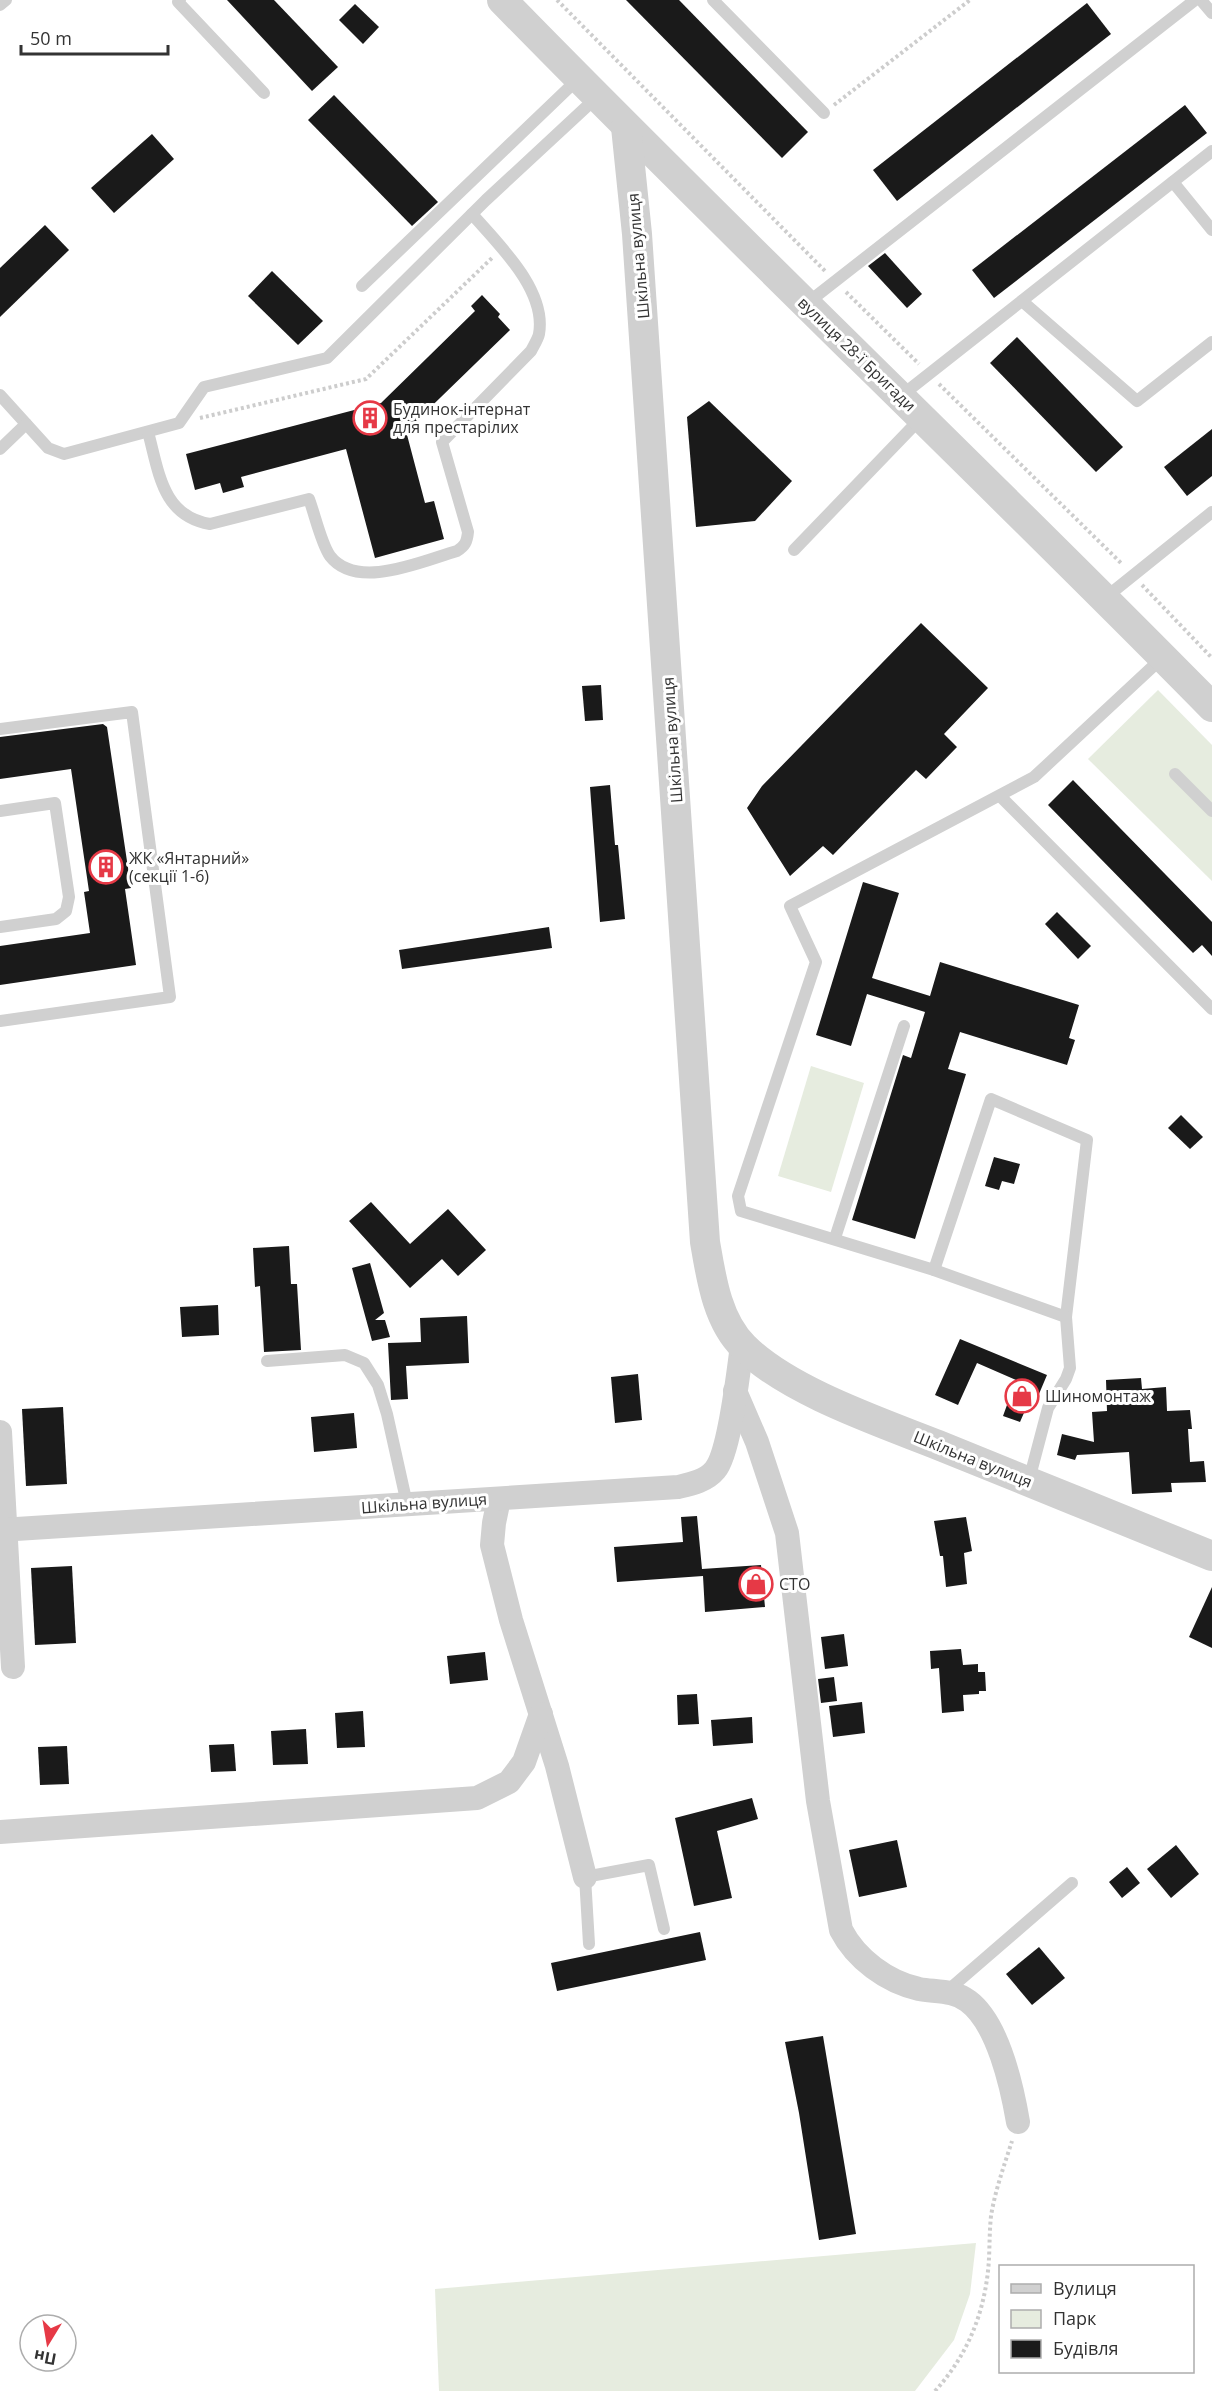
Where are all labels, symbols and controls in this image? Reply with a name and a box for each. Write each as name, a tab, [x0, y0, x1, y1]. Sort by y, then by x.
scale bar	[21, 18, 168, 56]
text: 50 m	[30, 26, 72, 50]
street label: Шкільна вулиця	[622, 192, 654, 320]
street label: вулиця 28-ї Бригади	[793, 292, 921, 416]
place label: Будинок-інтернат для престарілих	[393, 398, 531, 438]
building icon: Будинок-інтернат для престарілих	[352, 400, 388, 436]
street label: Шкільна вулиця	[657, 676, 687, 804]
place label: ЖК «Янтарний» (секції 1-6)	[129, 847, 249, 887]
building icon: ЖК «Янтарний» (секції 1-6)	[88, 849, 124, 885]
shop icon: Шиномонтаж	[1004, 1378, 1040, 1414]
place label: Шиномонтаж	[1045, 1385, 1151, 1407]
street label: Шкільна вулиця	[910, 1425, 1036, 1493]
street label: Шкільна вулиця	[360, 1488, 488, 1518]
shop icon: СТО	[738, 1566, 774, 1602]
place label: СТО	[779, 1573, 810, 1595]
legend	[999, 2265, 1194, 2373]
text: Вулиця	[1053, 2276, 1117, 2300]
text: Парк	[1053, 2306, 1097, 2330]
north arrow	[18, 2313, 78, 2373]
text: Будівля	[1053, 2336, 1119, 2360]
text: Пн	[32, 2345, 58, 2371]

